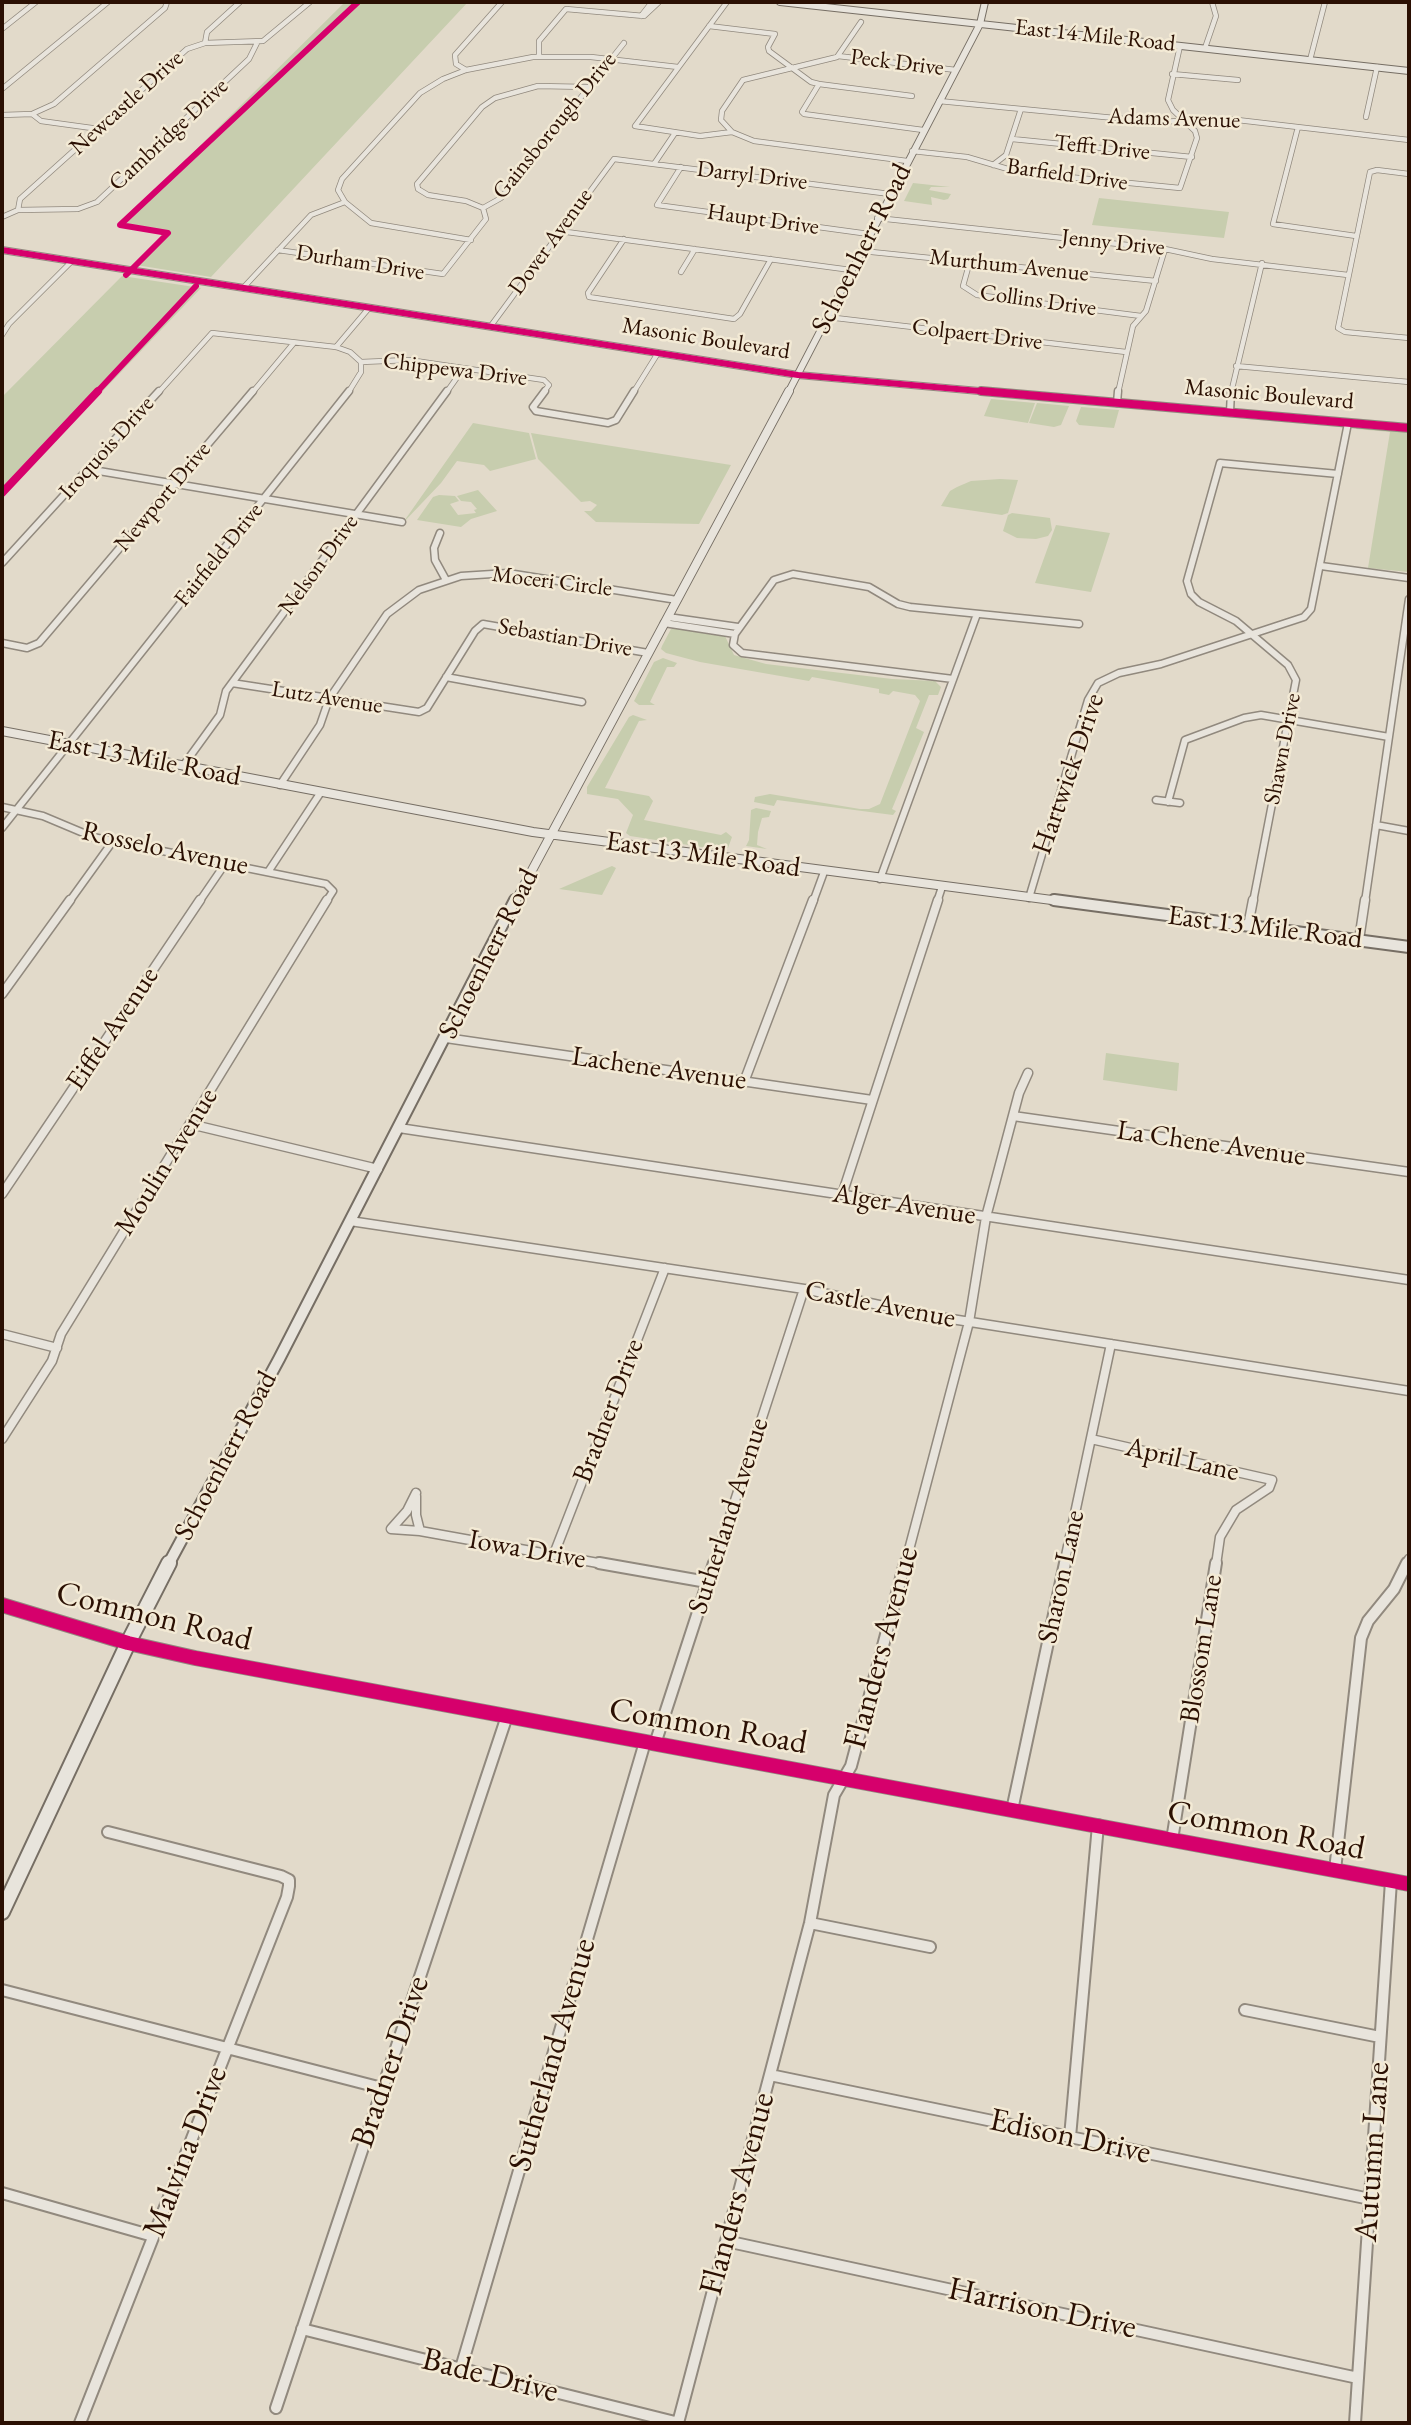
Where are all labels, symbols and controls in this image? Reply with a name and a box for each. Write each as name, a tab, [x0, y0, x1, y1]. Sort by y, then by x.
street label: East 14 Mile Road	[1013, 14, 1177, 58]
street label: Peck Drive	[849, 44, 945, 82]
street label: Newcastle Drive	[64, 45, 190, 161]
street label: Gainsborough Drive	[487, 47, 623, 205]
street label: Cambridge Drive	[104, 73, 234, 197]
street label: Adams Avenue	[1107, 103, 1241, 135]
street label: Tefft Drive	[1053, 129, 1151, 167]
street label: Barfield Drive	[1005, 153, 1129, 197]
street label: Darryl Drive	[695, 156, 809, 196]
street label: Schoenherr Road	[805, 158, 919, 340]
street label: Dover Avenue	[503, 183, 599, 301]
street label: Haupt Drive	[705, 198, 821, 242]
street label: Jenny Drive	[1060, 224, 1166, 262]
street label: Durham Drive	[294, 239, 426, 287]
street label: Murthum Avenue	[928, 244, 1090, 288]
street label: Collins Drive	[978, 279, 1098, 323]
street label: Masonic Boulevard	[620, 312, 792, 366]
street label: Colpaert Drive	[910, 313, 1044, 357]
street label: Chippewa Drive	[381, 347, 529, 393]
street label: Masonic Boulevard	[1183, 374, 1355, 416]
street label: Iroquois Drive	[54, 391, 160, 505]
street label: Newport Drive	[109, 436, 217, 558]
street label: Fairfield Drive	[169, 498, 269, 612]
street label: Nelson Drive	[273, 509, 365, 621]
street label: Moceri Circle	[490, 561, 614, 603]
street label: Sebastian Drive	[496, 613, 634, 663]
street label: Lutz Avenue	[270, 676, 384, 720]
street label: Hartwick Drive	[1026, 689, 1112, 859]
street label: Shawn Drive	[1259, 691, 1307, 807]
street label: East 13 Mile Road	[45, 724, 243, 794]
street label: Rosselo Avenue	[79, 815, 251, 883]
street label: East 13 Mile Road	[604, 825, 802, 885]
street label: Schoenherr Road	[432, 863, 546, 1045]
street label: East 13 Mile Road	[1166, 899, 1364, 957]
street label: Eiffel Avenue	[59, 961, 167, 1097]
street label: Lachene Avenue	[570, 1040, 748, 1098]
street label: Moulin Avenue	[108, 1082, 226, 1242]
street label: La Chene Avenue	[1115, 1114, 1307, 1174]
street label: Alger Avenue	[830, 1177, 978, 1233]
street label: Castle Avenue	[802, 1274, 958, 1336]
street label: Bradner Drive	[566, 1334, 652, 1488]
street label: Schoenherr Road	[167, 1366, 285, 1546]
street label: Sutherland Avenue	[681, 1414, 777, 1618]
street label: April Lane	[1122, 1431, 1242, 1489]
street label: Sharon Lane	[1031, 1507, 1093, 1647]
street label: Iowa Drive	[466, 1523, 588, 1577]
street label: Flanders Avenue	[836, 1542, 928, 1754]
street label: Blossom Lane	[1174, 1573, 1230, 1725]
street label: Common Road	[52, 1574, 256, 1660]
street label: Common Road	[606, 1690, 810, 1764]
street label: Common Road	[1164, 1792, 1368, 1870]
street label: Sutherland Avenue	[501, 1934, 605, 2176]
street label: Bradner Drive	[343, 1971, 439, 2153]
street label: Malvina Drive	[135, 2061, 237, 2243]
street label: Autumn Lane	[1347, 2061, 1399, 2243]
street label: Flanders Avenue	[692, 2088, 784, 2300]
street label: Edison Drive	[986, 2101, 1154, 2173]
street label: Harrison Drive	[944, 2270, 1140, 2348]
street label: Bade Drive	[418, 2340, 562, 2412]

